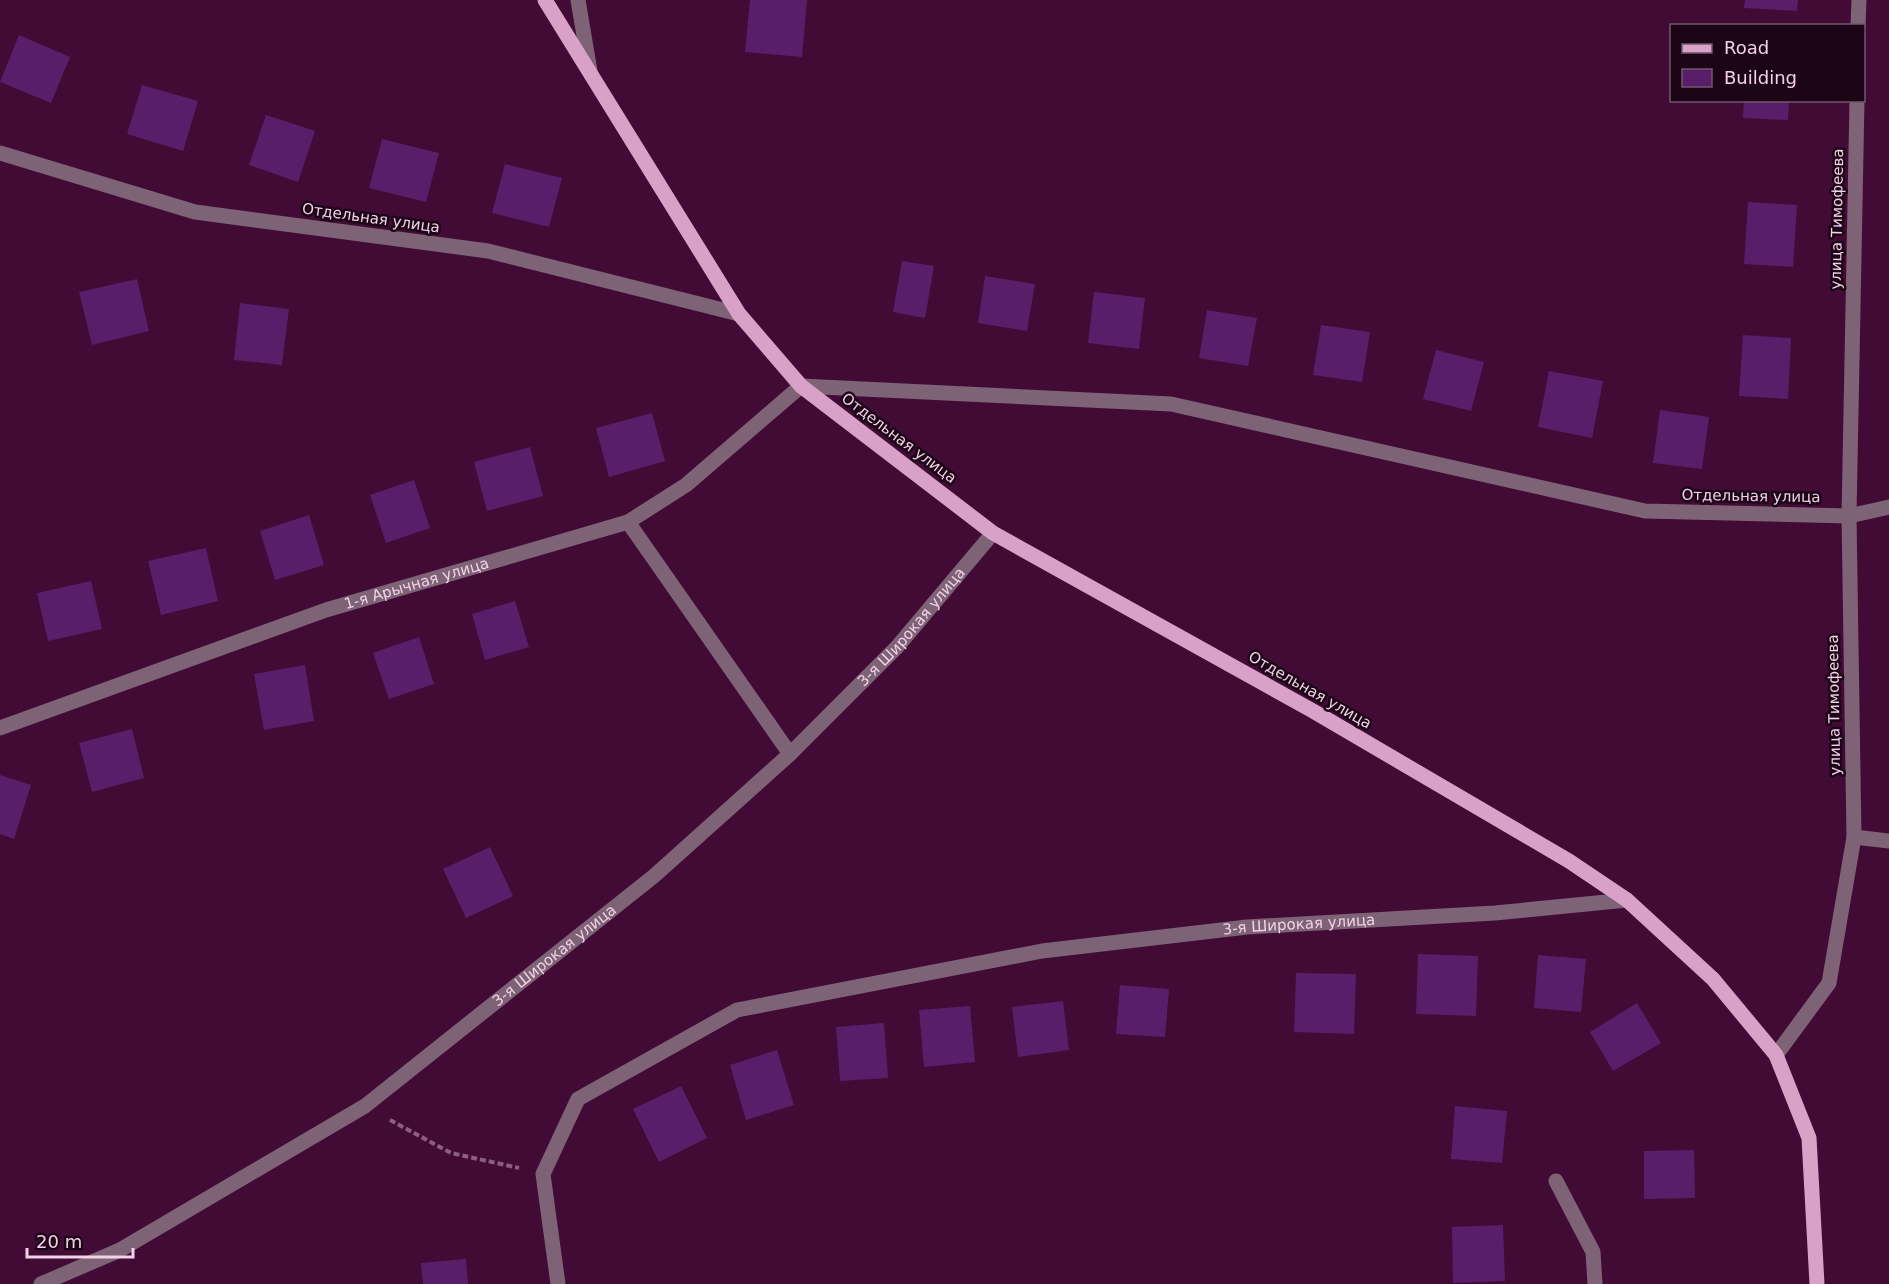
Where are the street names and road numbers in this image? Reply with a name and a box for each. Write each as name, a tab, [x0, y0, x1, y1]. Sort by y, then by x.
street label: улица Тимофеева	[1827, 148, 1847, 290]
street label: Отдельная улица	[301, 199, 441, 237]
street label: Отдельная улица	[838, 389, 960, 487]
street label: Отдельная улица	[1681, 486, 1821, 506]
street label: 1-я Арычная улица	[342, 554, 491, 613]
street label: 3-я Широкая улица	[854, 564, 969, 690]
street label: улица Тимофеева	[1824, 634, 1844, 776]
street label: Отдельная улица	[1245, 647, 1375, 733]
street label: 3-я Широкая улица	[489, 901, 620, 1010]
street label: 3-я Широкая улица	[1222, 911, 1376, 939]

